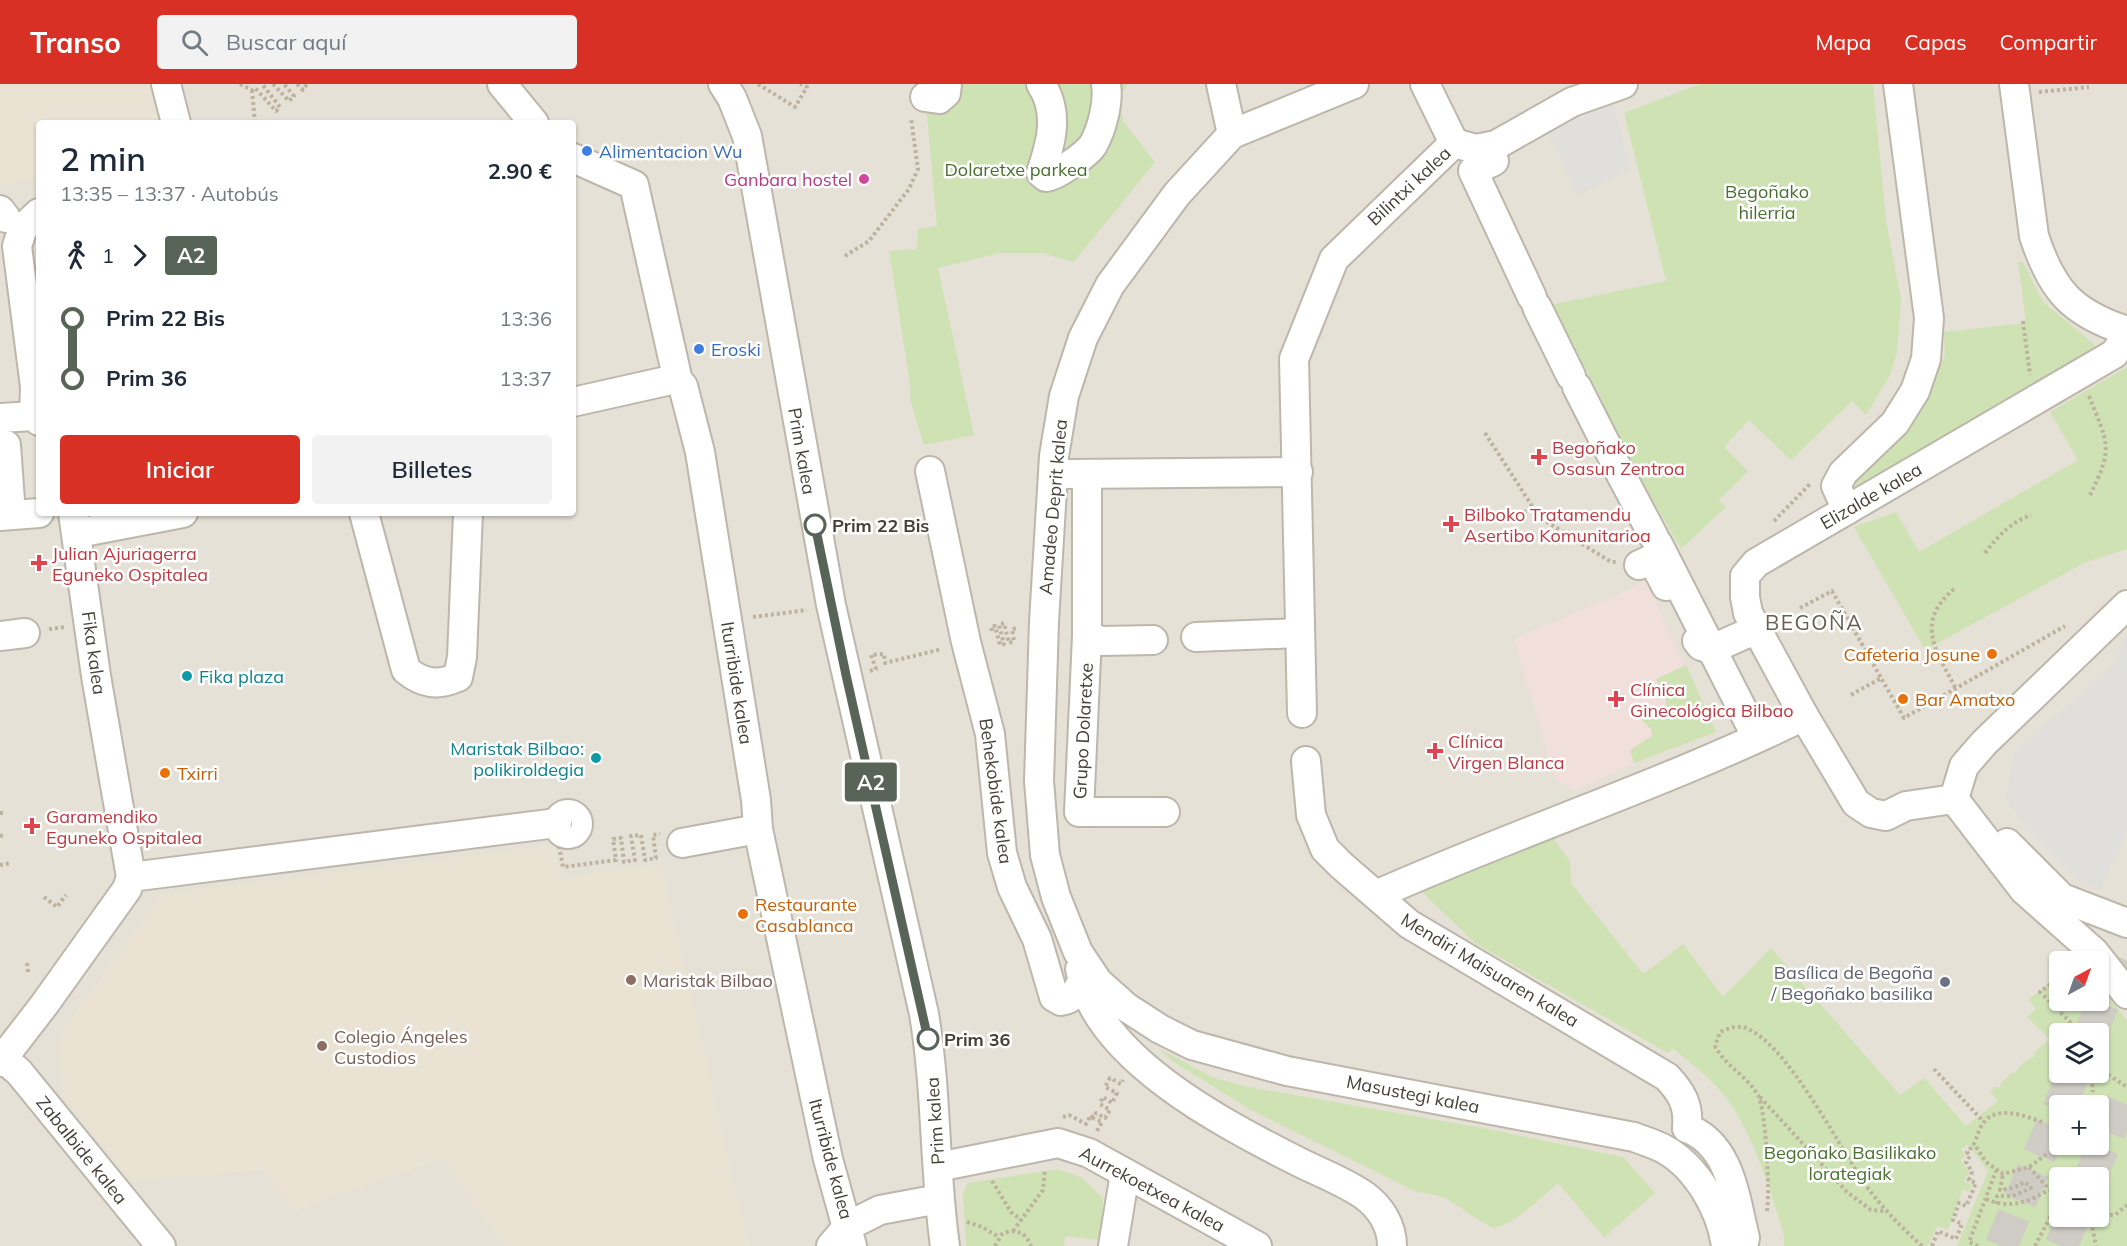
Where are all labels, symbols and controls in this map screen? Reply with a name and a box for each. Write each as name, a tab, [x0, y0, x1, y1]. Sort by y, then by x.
search box	[157, 15, 577, 69]
text: Transo	[30, 25, 121, 60]
icon: search	[178, 26, 211, 59]
text: Buscar aquí	[226, 28, 347, 56]
text: Mapa	[1816, 29, 1871, 55]
text: Capas	[1904, 29, 1967, 55]
text: Compartir	[2000, 29, 2097, 55]
text: 2 min	[60, 138, 146, 179]
place label: Alimentacion Wu	[599, 140, 742, 163]
street label: Bilintxi kalea	[1363, 142, 1455, 230]
marker: Alimentacion Wu	[580, 144, 594, 158]
text: 2.90 €	[488, 157, 552, 185]
park label: Dolaretxe parkea	[944, 158, 1088, 181]
place label: Ganbara hostel	[724, 168, 852, 191]
marker: Ganbara hostel	[857, 172, 871, 186]
park label: Begoñako hilerria	[1725, 180, 1809, 224]
text: 13:35 – 13:37 · Autobús	[60, 181, 279, 206]
icon: walk	[60, 239, 93, 272]
icon: forward	[123, 239, 156, 272]
text: A2	[177, 242, 205, 268]
text: 1	[102, 243, 114, 268]
text: Prim 22 Bis	[106, 304, 225, 332]
text: 13:36	[499, 306, 552, 331]
place label: Eroski	[711, 338, 761, 361]
marker: Eroski	[692, 342, 706, 356]
text: Prim 36	[106, 364, 187, 392]
text: 13:37	[499, 366, 552, 391]
street label: Prim kalea	[783, 406, 821, 496]
street label: Amadeo Deprit kalea	[1034, 418, 1072, 596]
button: Iniciar	[60, 435, 300, 504]
button: Billetes	[312, 435, 552, 504]
place label: Begoñako Osasun Zentroa	[1552, 436, 1685, 480]
marker: Begoñako Osasun Zentroa	[1530, 448, 1548, 466]
street label: Elizalde kalea	[1816, 458, 1926, 534]
place label: Bilboko Tratamendu Asertibo Komunitarioa	[1464, 503, 1651, 547]
marker: Prim 22 Bis	[804, 514, 826, 536]
place label: Prim 22 Bis	[832, 514, 929, 537]
marker: Bilboko Tratamendu Asertibo Komunitarioa	[1442, 515, 1460, 533]
place label: Julian Ajuriagerra Eguneko Ospitalea	[52, 542, 208, 586]
marker: Julian Ajuriagerra Eguneko Ospitalea	[30, 554, 48, 572]
district label: BEGOÑA	[1765, 609, 1863, 635]
street label: Fika kalea	[77, 610, 111, 696]
street label: Iturribide kalea	[716, 620, 758, 746]
place label: Cafeteria Josune	[1843, 643, 1980, 666]
marker: Cafeteria Josune	[1985, 647, 1999, 661]
street label: Grupo Dolaretxe	[1068, 662, 1098, 800]
place label: Fika plaza	[199, 665, 284, 688]
marker: Fika plaza	[180, 669, 194, 683]
place label: Clínica Ginecológica Bilbao	[1630, 678, 1794, 722]
place label: Bar Amatxo	[1915, 688, 2015, 711]
marker: Clínica Ginecológica Bilbao	[1607, 690, 1625, 708]
marker: Bar Amatxo	[1896, 692, 1910, 706]
street label: Behekobide kalea	[974, 717, 1018, 865]
place label: Clínica Virgen Blanca	[1448, 730, 1565, 774]
place label: Maristak Bilbao: polikiroldegia	[450, 737, 584, 781]
marker: Clínica Virgen Blanca	[1426, 742, 1444, 760]
marker: Maristak Bilbao: polikiroldegia	[589, 751, 603, 765]
place label: Txirri	[177, 762, 218, 785]
line badge: A2	[844, 762, 898, 802]
marker: Txirri	[158, 766, 172, 780]
text: A2	[857, 769, 885, 795]
place label: Garamendiko Eguneko Ospitalea	[46, 805, 202, 849]
marker: Garamendiko Eguneko Ospitalea	[23, 817, 41, 835]
place label: Restaurante Casablanca	[755, 893, 857, 937]
marker: Restaurante Casablanca	[736, 907, 750, 921]
street label: Mendiri Maisuaren kalea	[1397, 908, 1583, 1032]
north arrow	[2049, 951, 2109, 1011]
map controls	[2049, 951, 2109, 1227]
place label: Basílica de Begoña / Begoñako basilika	[1770, 961, 1933, 1005]
place label: Maristak Bilbao	[643, 969, 773, 992]
marker: Maristak Bilbao	[624, 973, 638, 987]
marker: Basílica de Begoña / Begoñako basilika	[1938, 975, 1952, 989]
button: layers	[2049, 1023, 2109, 1083]
place label: Colegio Ángeles Custodios	[334, 1025, 468, 1069]
marker: Prim 36	[917, 1028, 939, 1050]
place label: Prim 36	[944, 1028, 1010, 1051]
marker: Colegio Ángeles Custodios	[315, 1039, 329, 1053]
street label: Masustegi kalea	[1344, 1070, 1482, 1118]
street label: Prim kalea	[920, 1076, 950, 1166]
street label: Zabalbide kalea	[31, 1091, 133, 1209]
button: +	[2049, 1095, 2109, 1155]
street label: Iturribide kalea	[804, 1096, 858, 1222]
street label: Aurrekoetxea kalea	[1075, 1141, 1229, 1237]
park label: Begoñako Basilikako lorategiak	[1764, 1141, 1936, 1185]
button: −	[2049, 1167, 2109, 1227]

